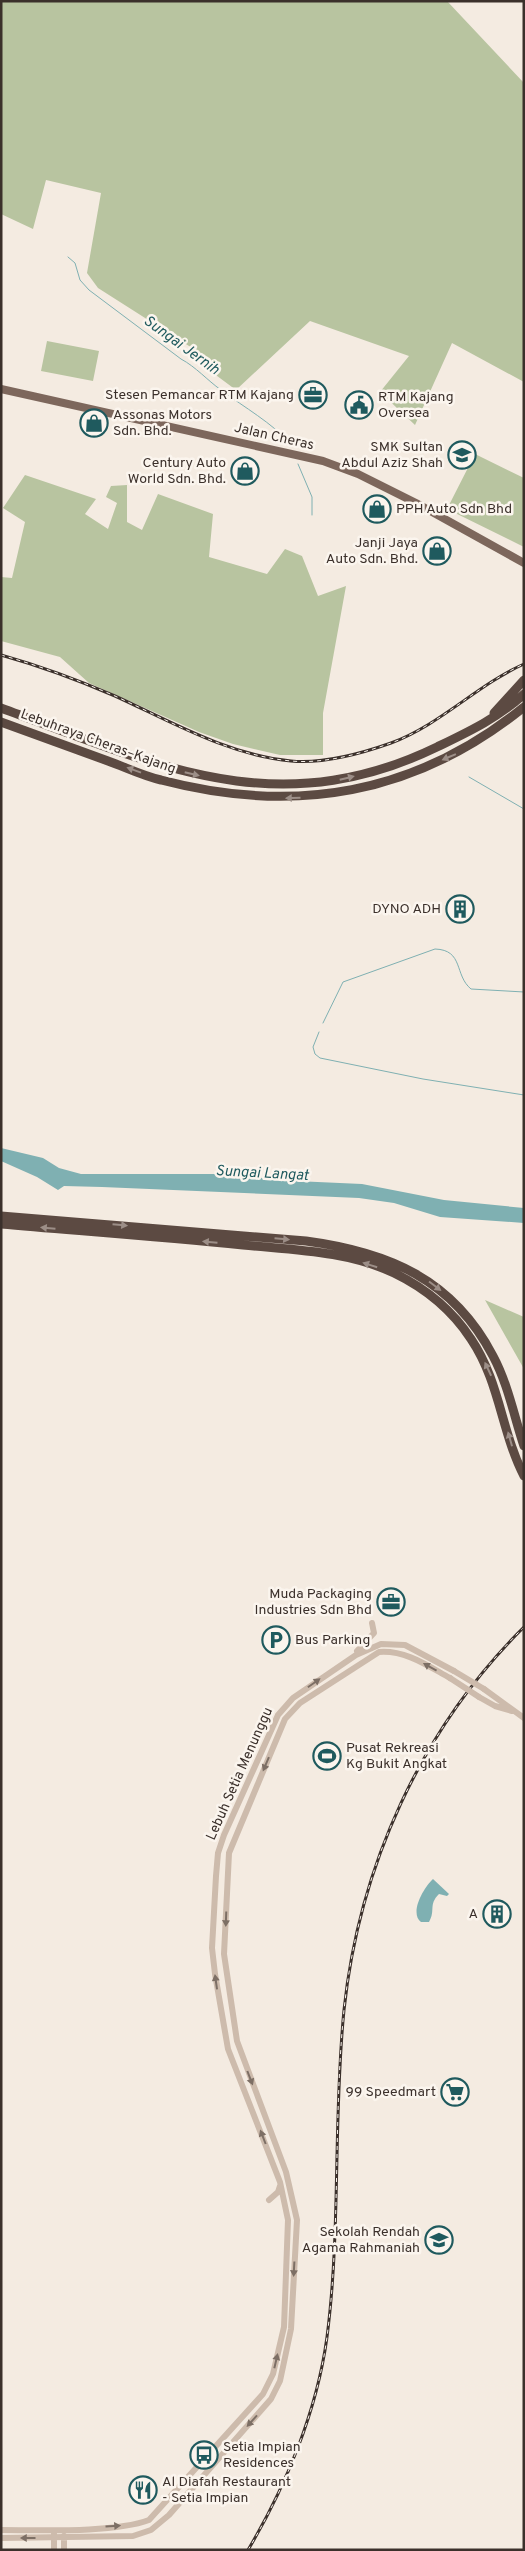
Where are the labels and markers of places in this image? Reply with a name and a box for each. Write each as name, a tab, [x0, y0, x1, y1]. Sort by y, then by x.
office icon: Stesen Pemancar RTM Kajang	[298, 380, 328, 410]
place label: Stesen Pemancar RTM Kajang	[105, 387, 294, 404]
place label: RTM Kajang Oversea	[378, 389, 454, 422]
public building icon: RTM Kajang Oversea	[344, 390, 374, 420]
place label: Assonas Motors Sdn. Bhd.	[113, 407, 212, 440]
shop icon: Assonas Motors Sdn. Bhd.	[79, 408, 109, 438]
place label: SMK Sultan Abdul Aziz Shah	[341, 439, 443, 472]
school or university icon: SMK Sultan Abdul Aziz Shah	[447, 440, 477, 470]
place label: Century Auto World Sdn. Bhd.	[128, 455, 226, 488]
shop icon: Century Auto World Sdn. Bhd.	[230, 456, 260, 486]
shop icon: PPH Auto Sdn Bhd	[362, 494, 392, 524]
place label: PPH Auto Sdn Bhd	[396, 501, 512, 518]
place label: Janji Jaya Auto Sdn. Bhd.	[326, 535, 418, 568]
shop icon: Janji Jaya Auto Sdn. Bhd.	[422, 536, 452, 566]
building icon: DYNO ADH	[445, 894, 475, 924]
place label: DYNO ADH	[372, 901, 441, 918]
place label: Muda Packaging Industries Sdn Bhd	[255, 1586, 372, 1619]
office icon: Muda Packaging Industries Sdn Bhd	[376, 1587, 406, 1617]
parking icon: Bus Parking	[261, 1625, 291, 1655]
place label: Bus Parking	[295, 1632, 370, 1649]
place label: Pusat Rekreasi Kg Bukit Angkat	[346, 1740, 447, 1773]
sports icon: Pusat Rekreasi Kg Bukit Angkat	[312, 1741, 342, 1771]
building icon: A	[482, 1899, 512, 1929]
place label: A	[468, 1906, 478, 1923]
supermarket icon: 99 Speedmart	[440, 2077, 470, 2107]
place label: 99 Speedmart	[346, 2084, 436, 2101]
place label: Sekolah Rendah Agama Rahmaniah	[302, 2224, 420, 2257]
school or university icon: Sekolah Rendah Agama Rahmaniah	[424, 2225, 454, 2255]
place label: Setia Impian Residences	[223, 2439, 301, 2472]
bus stop icon: Setia Impian Residences	[189, 2440, 219, 2470]
place label: Al Diafah Restaurant - Setia Impian	[162, 2474, 291, 2507]
restaurant icon: Al Diafah Restaurant - Setia Impian	[128, 2475, 158, 2505]

